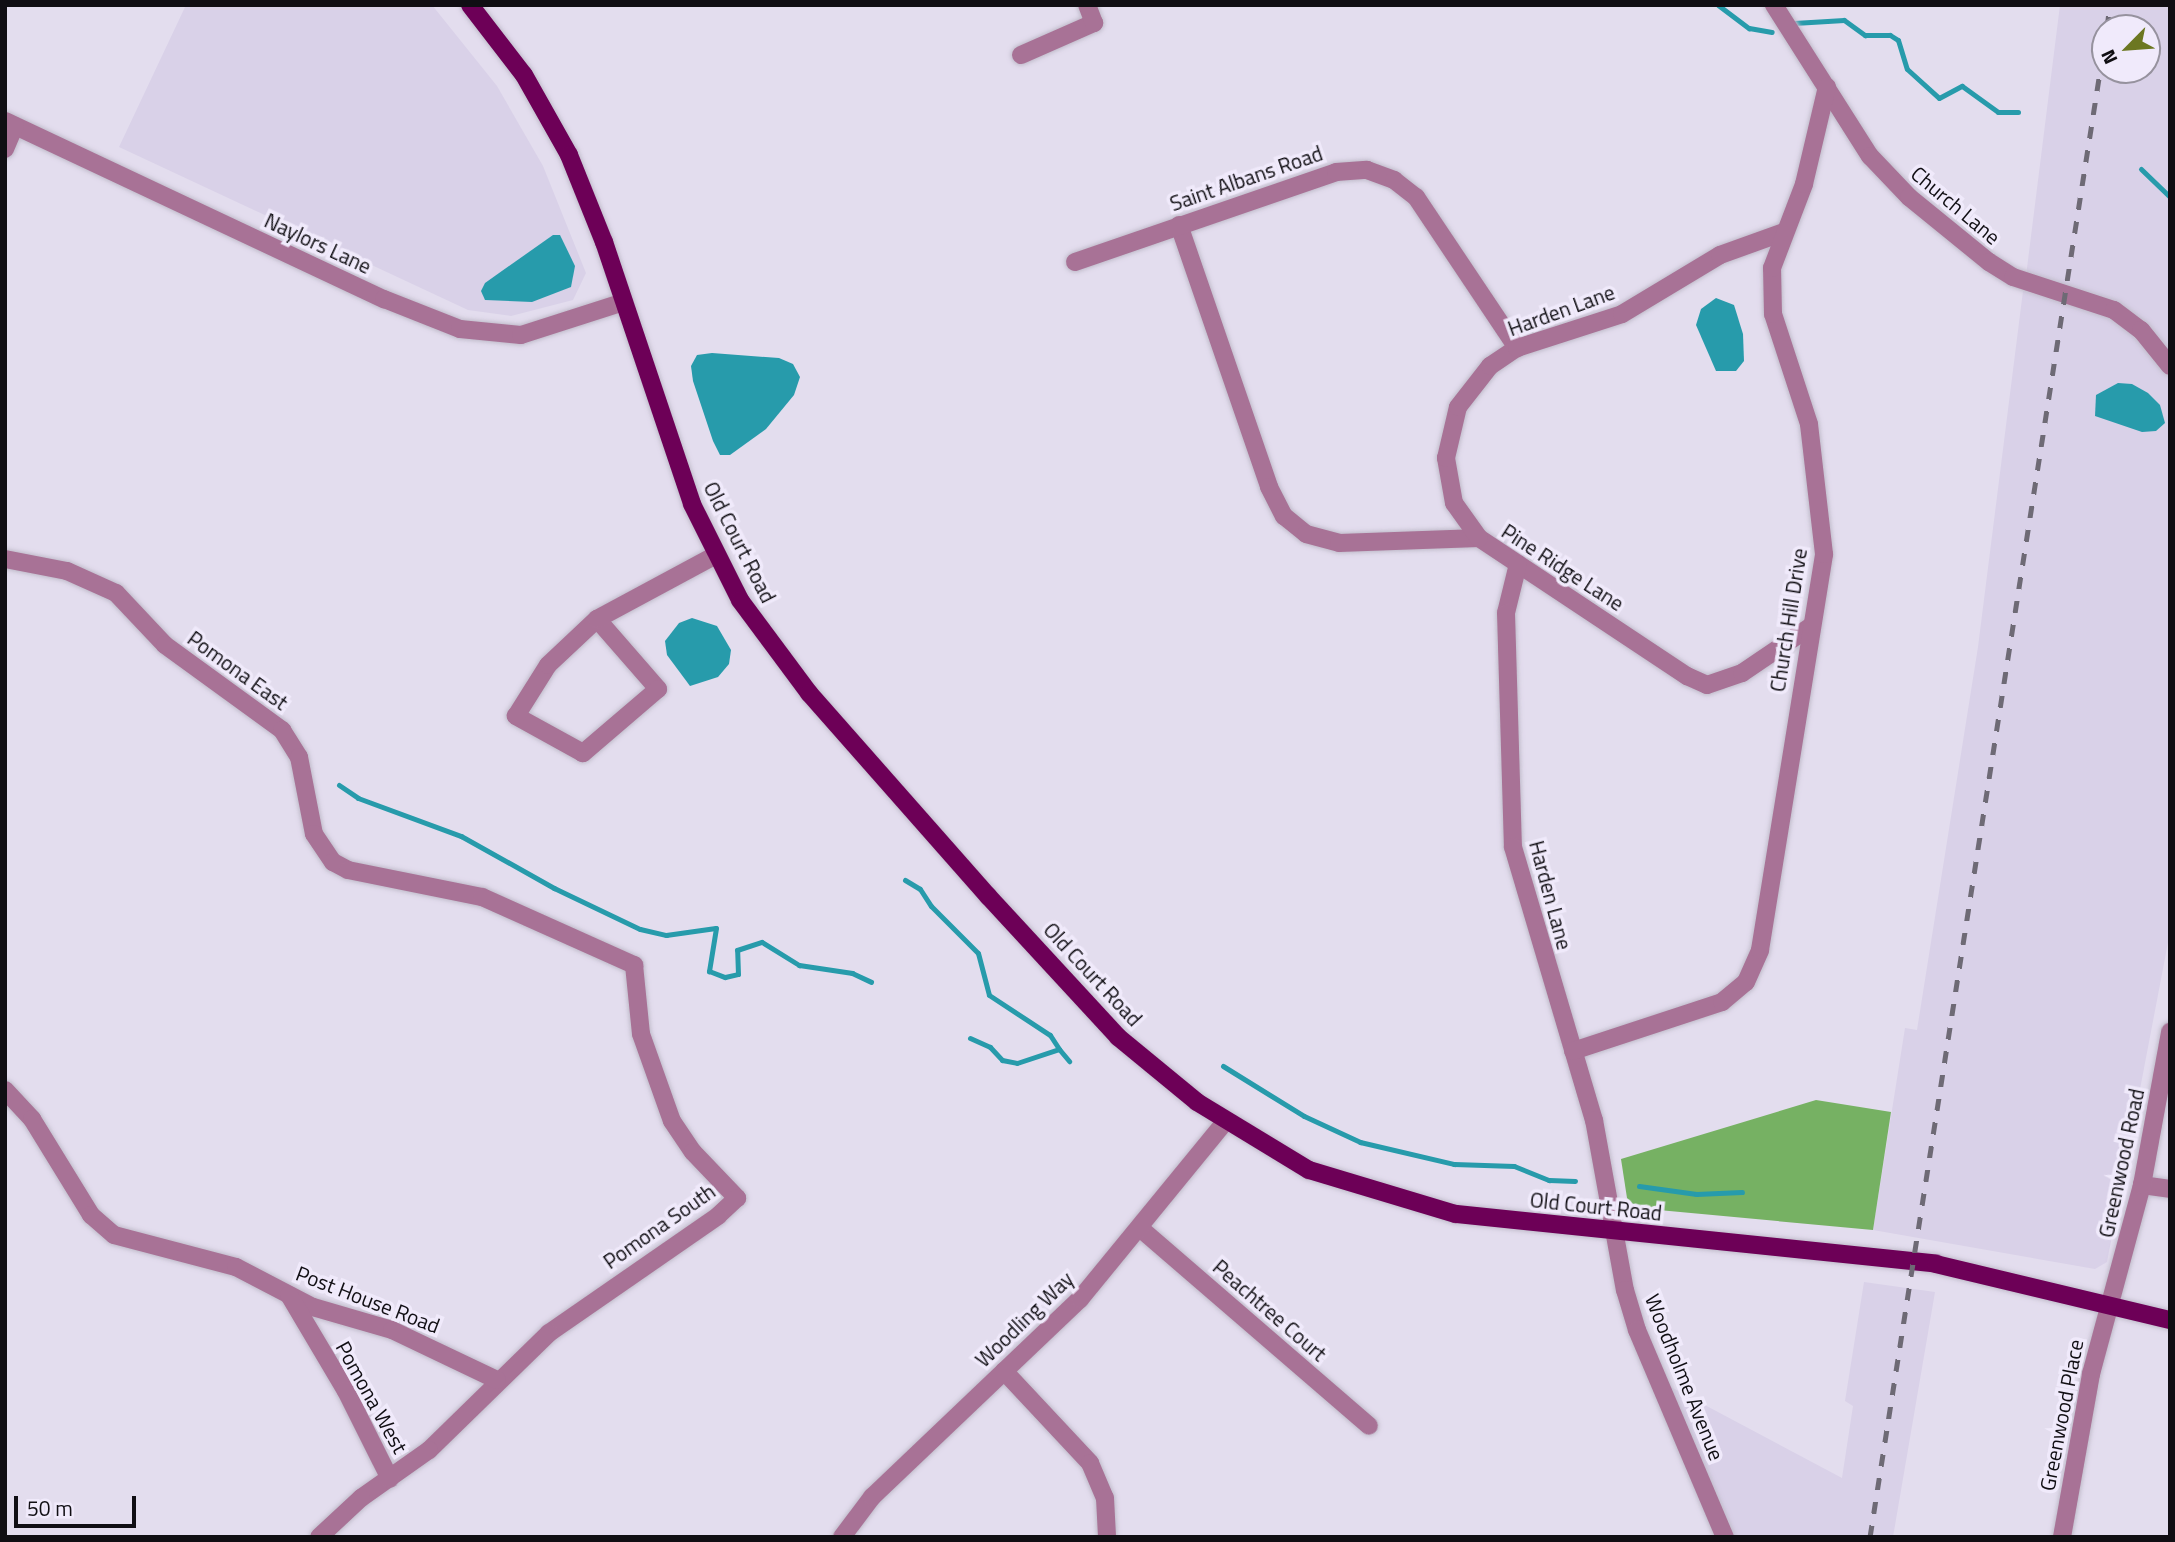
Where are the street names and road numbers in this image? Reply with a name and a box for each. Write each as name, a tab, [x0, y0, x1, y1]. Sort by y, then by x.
street label: Saint Albans Road	[1166, 140, 1326, 216]
street label: Church Lane	[1906, 161, 2006, 249]
street label: Naylors Lane	[261, 207, 375, 279]
street label: Harden Lane	[1504, 279, 1618, 341]
street label: Old Court Road	[699, 477, 781, 607]
street label: Pine Ridge Lane	[1497, 518, 1629, 616]
street label: Church Hill Drive	[1764, 546, 1812, 694]
street label: Pomona East	[183, 625, 293, 715]
street label: Harden Lane	[1524, 838, 1578, 952]
street label: Old Court Road	[1039, 917, 1147, 1031]
street label: Greenwood Road	[2093, 1086, 2149, 1240]
street label: Pomona South	[598, 1178, 720, 1274]
street label: Old Court Road	[1529, 1187, 1663, 1225]
street label: Peachtree Court	[1208, 1254, 1332, 1366]
street label: Post House Road	[293, 1260, 443, 1338]
street label: Woodling Way	[970, 1266, 1078, 1372]
street label: Woodholme Avenue	[1640, 1290, 1730, 1464]
street label: Pomona West	[331, 1336, 413, 1458]
street label: Greenwood Place	[2034, 1337, 2088, 1493]

